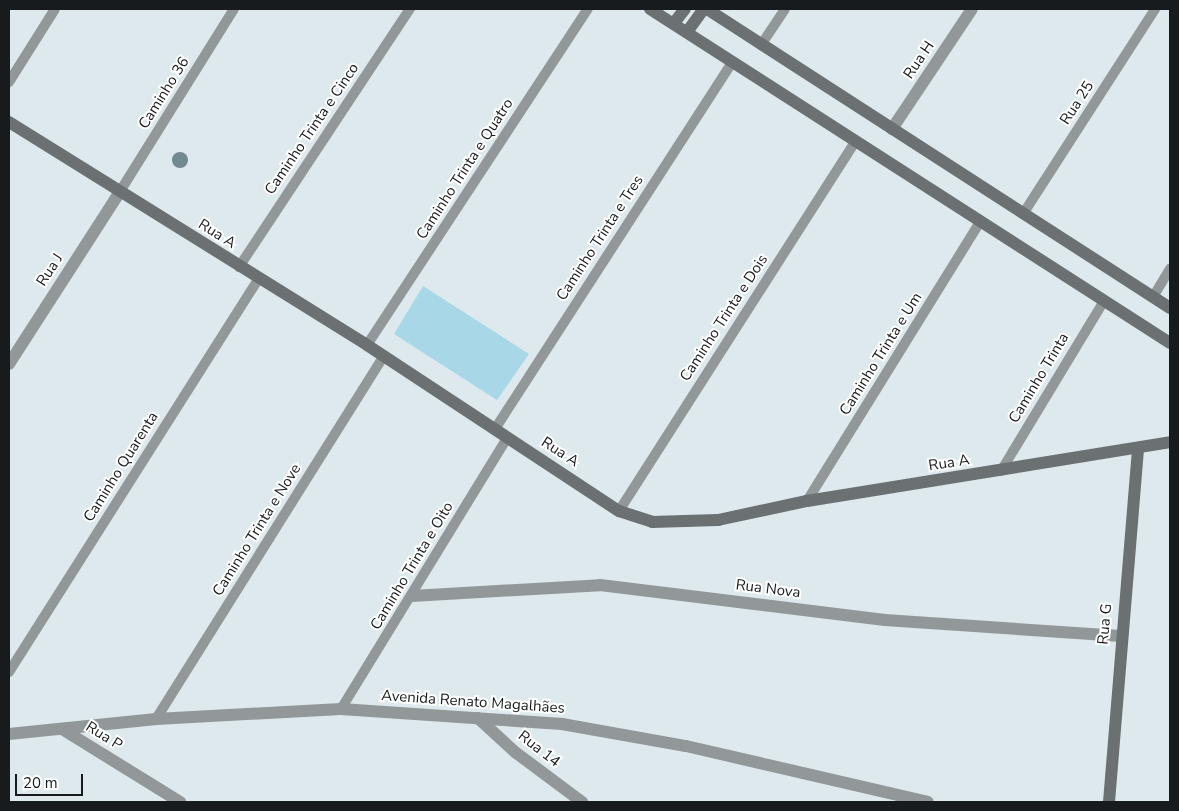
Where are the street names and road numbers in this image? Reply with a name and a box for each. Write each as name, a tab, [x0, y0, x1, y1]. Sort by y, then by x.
street label: Rua H	[900, 38, 938, 82]
street label: Caminho 36	[135, 54, 193, 132]
street label: Caminho Trinta e Cinco	[261, 60, 363, 198]
street label: Rua 25	[1056, 78, 1098, 128]
street label: Caminho Trinta e Quatro	[413, 95, 517, 243]
street label: Caminho Trinta e Tres	[553, 172, 647, 304]
street label: Rua A	[195, 215, 239, 253]
street label: Rua J	[33, 250, 67, 290]
street label: Caminho Trinta e Dois	[676, 251, 772, 385]
street label: Caminho Trinta e Um	[836, 289, 926, 419]
street label: Caminho Trinta	[1005, 330, 1073, 426]
street label: Caminho Quarenta	[80, 409, 162, 525]
street label: Rua A	[538, 433, 582, 471]
street label: Rua A	[927, 451, 971, 475]
street label: Caminho Trinta e Nove	[209, 461, 305, 599]
street label: Caminho Trinta e Oito	[367, 499, 457, 633]
street label: Rua Nova	[735, 576, 801, 602]
street label: Rua G	[1094, 603, 1116, 645]
street label: Avenida Renato Magalhães	[381, 687, 565, 717]
street label: Rua P	[82, 718, 126, 754]
street label: Rua 14	[514, 727, 564, 771]

